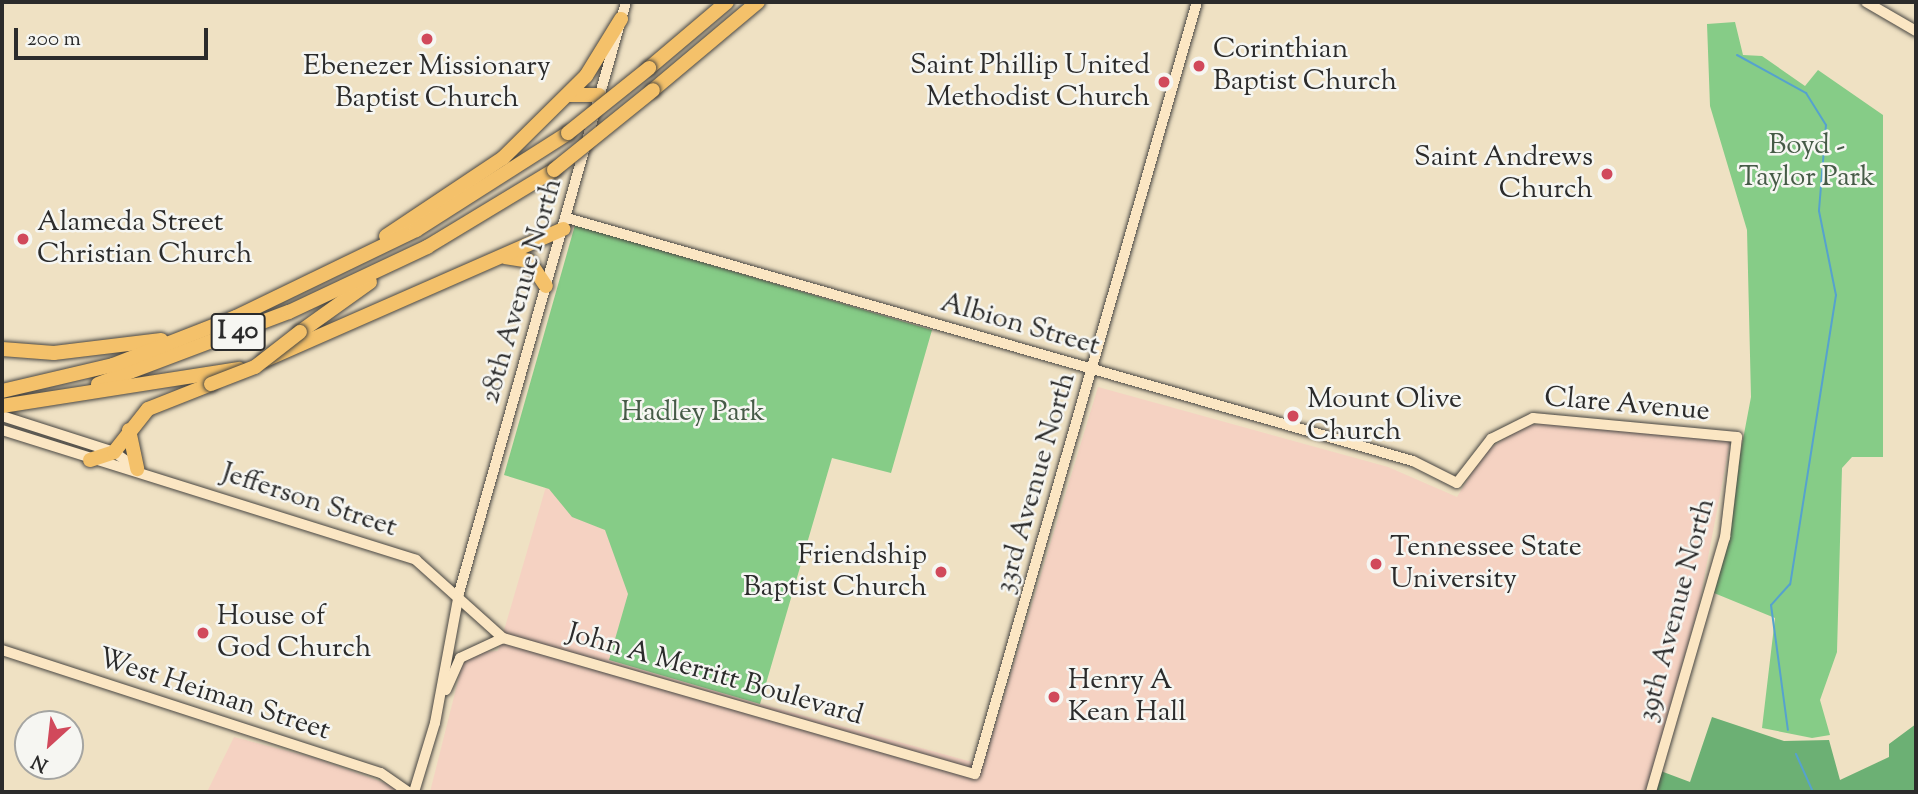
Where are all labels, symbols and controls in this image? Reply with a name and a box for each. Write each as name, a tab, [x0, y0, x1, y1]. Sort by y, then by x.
scale bar	[18, 14, 212, 58]
text: 200 m	[27, 25, 81, 55]
marker: Ebenezer Missionary Baptist Church	[419, 31, 435, 47]
place label: Corinthian Baptist Church	[1213, 33, 1397, 99]
place label: Saint Phillip United Methodist Church	[910, 49, 1150, 115]
place label: Ebenezer Missionary Baptist Church	[303, 50, 551, 116]
marker: Corinthian Baptist Church	[1191, 58, 1207, 74]
marker: Saint Phillip United Methodist Church	[1156, 74, 1172, 90]
park label: Boyd - Taylor Park	[1739, 129, 1875, 195]
place label: Saint Andrews Church	[1414, 141, 1593, 207]
marker: Saint Andrews Church	[1599, 166, 1615, 182]
street label: 28th Avenue North	[474, 175, 570, 407]
place label: Alameda Street Christian Church	[37, 206, 252, 272]
marker: Alameda Street Christian Church	[15, 231, 31, 247]
street label: Albion Street	[937, 286, 1103, 364]
road number: I 40	[210, 310, 266, 354]
street label: 33rd Avenue North	[988, 369, 1084, 597]
street label: Clare Avenue	[1543, 381, 1711, 429]
place label: Mount Olive Church	[1307, 383, 1462, 449]
park label: Hadley Park	[621, 396, 765, 430]
marker: Mount Olive Church	[1285, 408, 1301, 424]
street label: Jefferson Street	[217, 457, 401, 545]
street label: 39th Avenue North	[1631, 495, 1723, 725]
place label: Tennessee State University	[1390, 531, 1582, 597]
place label: Friendship Baptist Church	[743, 539, 927, 605]
marker: Tennessee State University	[1368, 556, 1384, 572]
marker: Friendship Baptist Church	[933, 564, 949, 580]
place label: House of God Church	[217, 600, 371, 666]
street label: John A Merritt Boulevard	[563, 617, 867, 733]
marker: House of God Church	[195, 625, 211, 641]
street label: West Heiman Street	[94, 642, 334, 748]
place label: Henry A Kean Hall	[1068, 664, 1186, 730]
marker: Henry A Kean Hall	[1046, 689, 1062, 705]
north arrow	[14, 710, 84, 780]
text: N	[27, 747, 53, 778]

